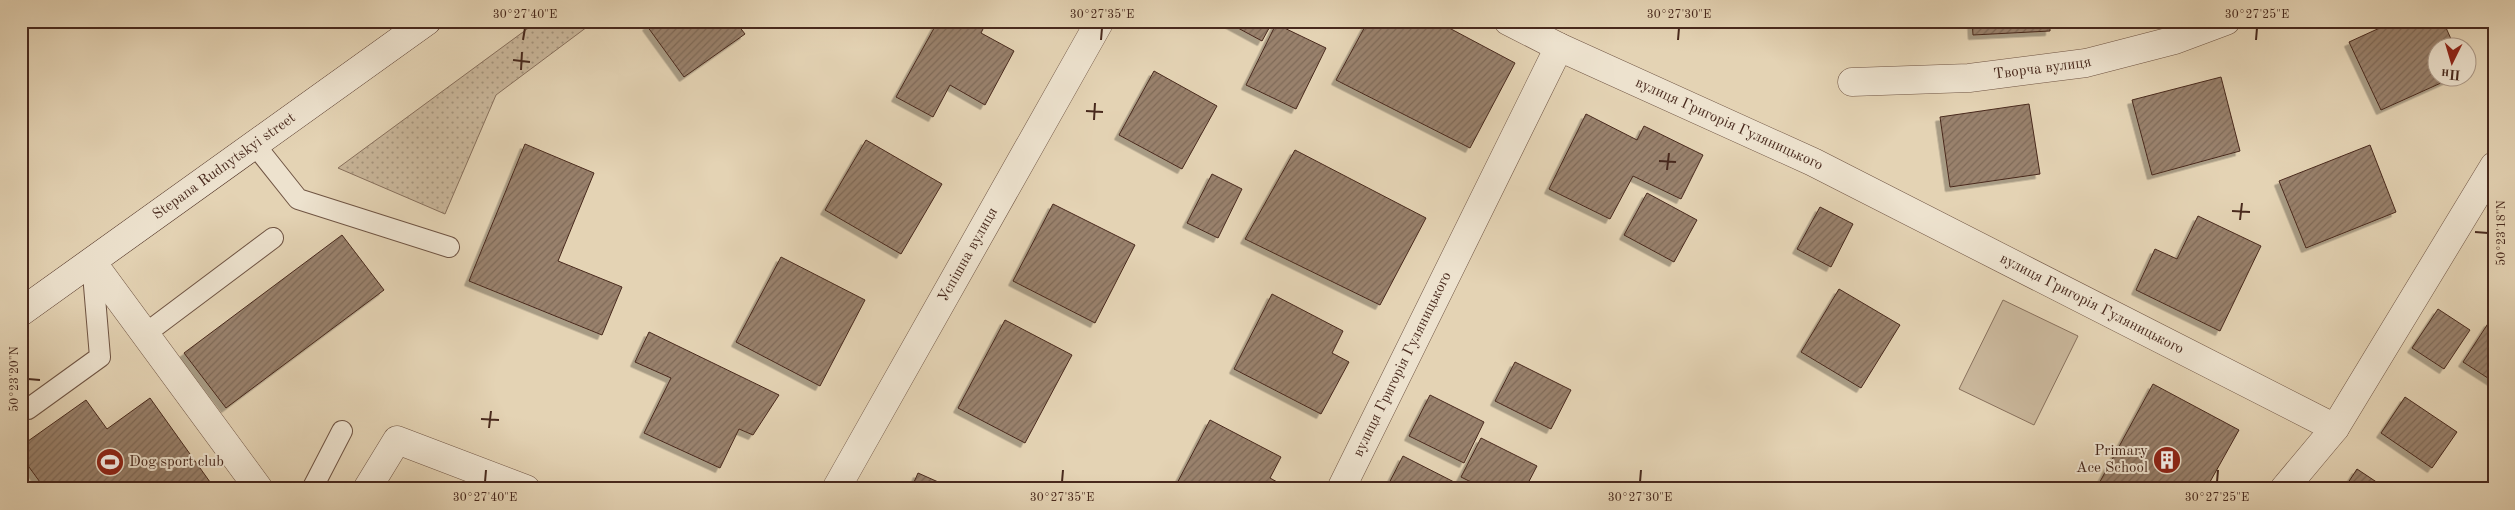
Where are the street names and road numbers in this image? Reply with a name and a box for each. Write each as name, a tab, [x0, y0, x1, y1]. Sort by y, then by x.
street label: Творча вулиця	[1993, 54, 2093, 82]
street label: вулиця Григорія Гуляницького	[1633, 75, 1825, 173]
street label: Stepana Rudnytskyi street	[150, 110, 298, 223]
street label: Успішна вулиця	[936, 205, 1001, 304]
street label: вулиця Григорія Гуляницького	[1997, 251, 2186, 357]
street label: вулиця Григорія Гуляницького	[1351, 269, 1454, 459]

